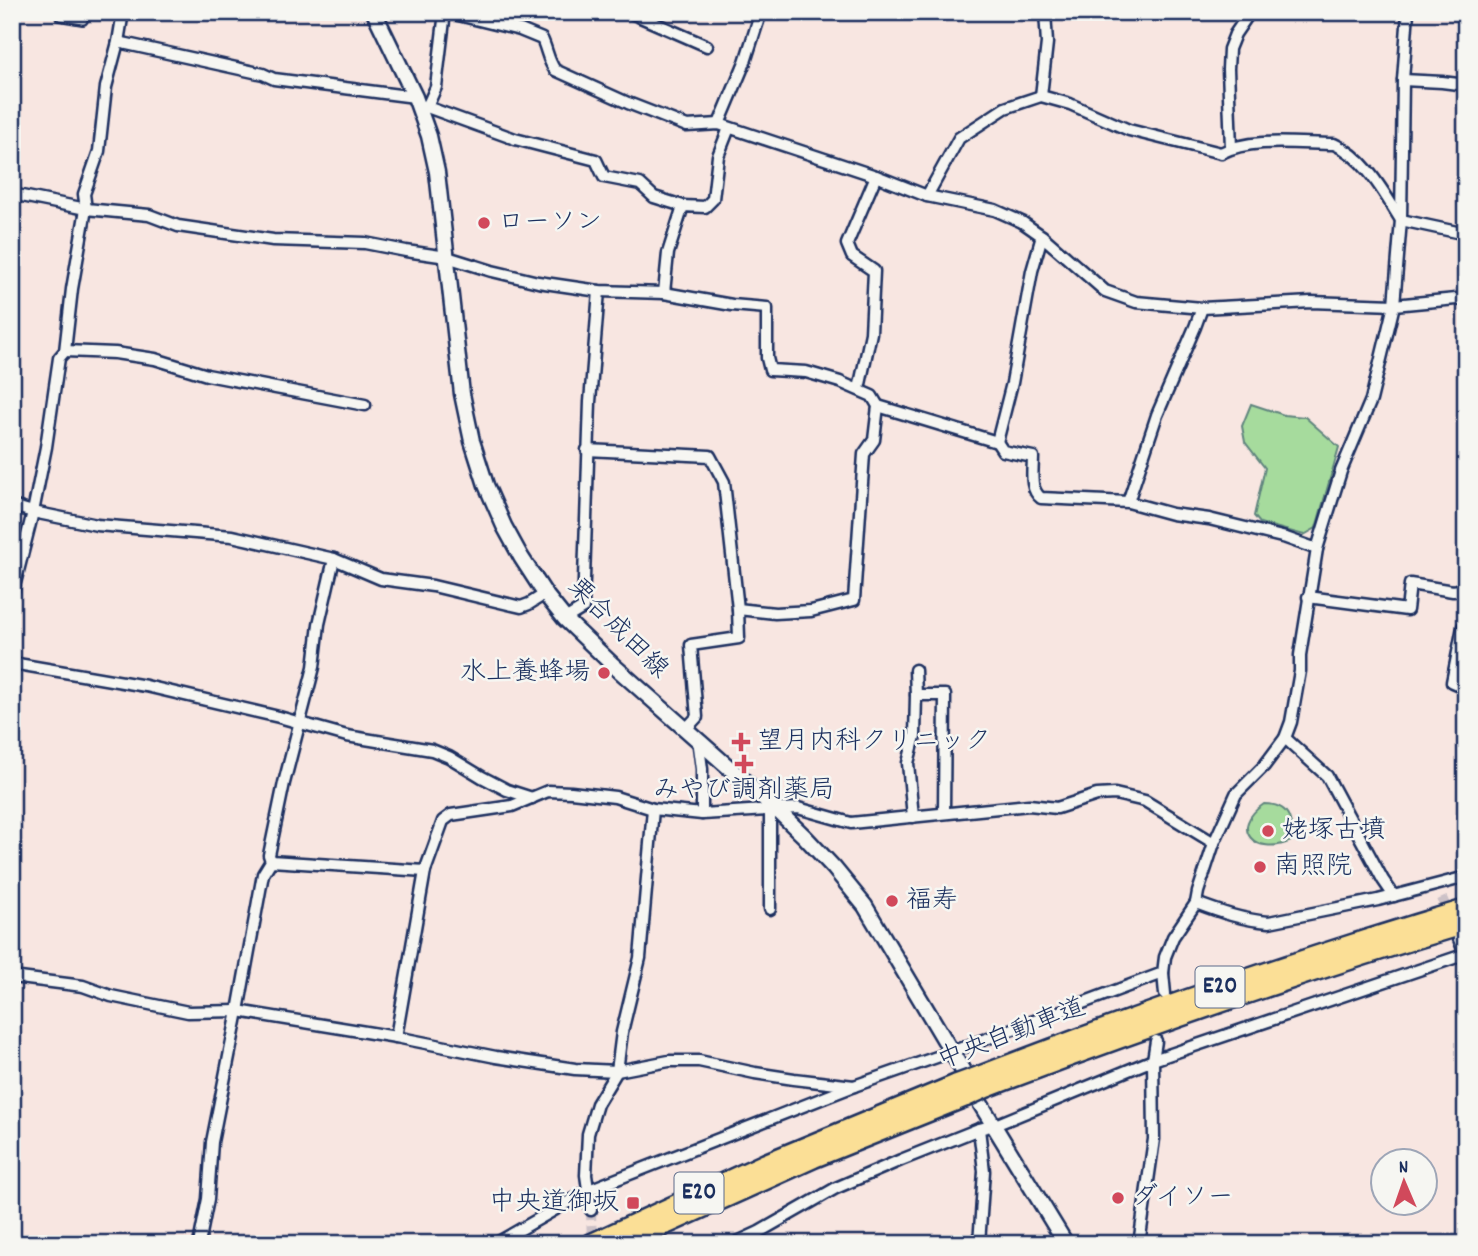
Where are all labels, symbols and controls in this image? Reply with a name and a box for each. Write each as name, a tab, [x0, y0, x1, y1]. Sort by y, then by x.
place label: ローソン	[498, 205, 602, 242]
marker: ローソン	[476, 215, 492, 231]
street label: 栗合成田線	[558, 570, 676, 688]
place label: 水上養蜂場	[460, 655, 590, 692]
marker: 水上養蜂場	[596, 665, 612, 681]
place label: 望月内科クリニック	[757, 724, 991, 761]
marker: 望月内科クリニック	[731, 732, 751, 752]
marker: みやび調剤薬局	[736, 756, 752, 772]
place label: みやび調剤薬局	[653, 773, 835, 810]
place label: 姥塚古墳	[1282, 813, 1386, 850]
marker: 姥塚古墳	[1260, 823, 1276, 839]
place label: 南照院	[1274, 849, 1352, 886]
marker: 南照院	[1252, 859, 1268, 875]
place label: 福寿	[906, 883, 958, 920]
marker: 福寿	[884, 893, 900, 909]
road number: E20	[1196, 967, 1244, 1007]
street label: 中央自動車道	[933, 990, 1091, 1080]
north arrow	[1370, 1148, 1440, 1218]
text: N	[1398, 1155, 1409, 1182]
road number: E20	[674, 1172, 724, 1213]
place label: ダイソー	[1132, 1180, 1233, 1217]
place label: 中央道御坂	[489, 1185, 619, 1222]
marker: ダイソー	[1110, 1190, 1126, 1206]
marker: 中央道御坂	[625, 1195, 641, 1211]

